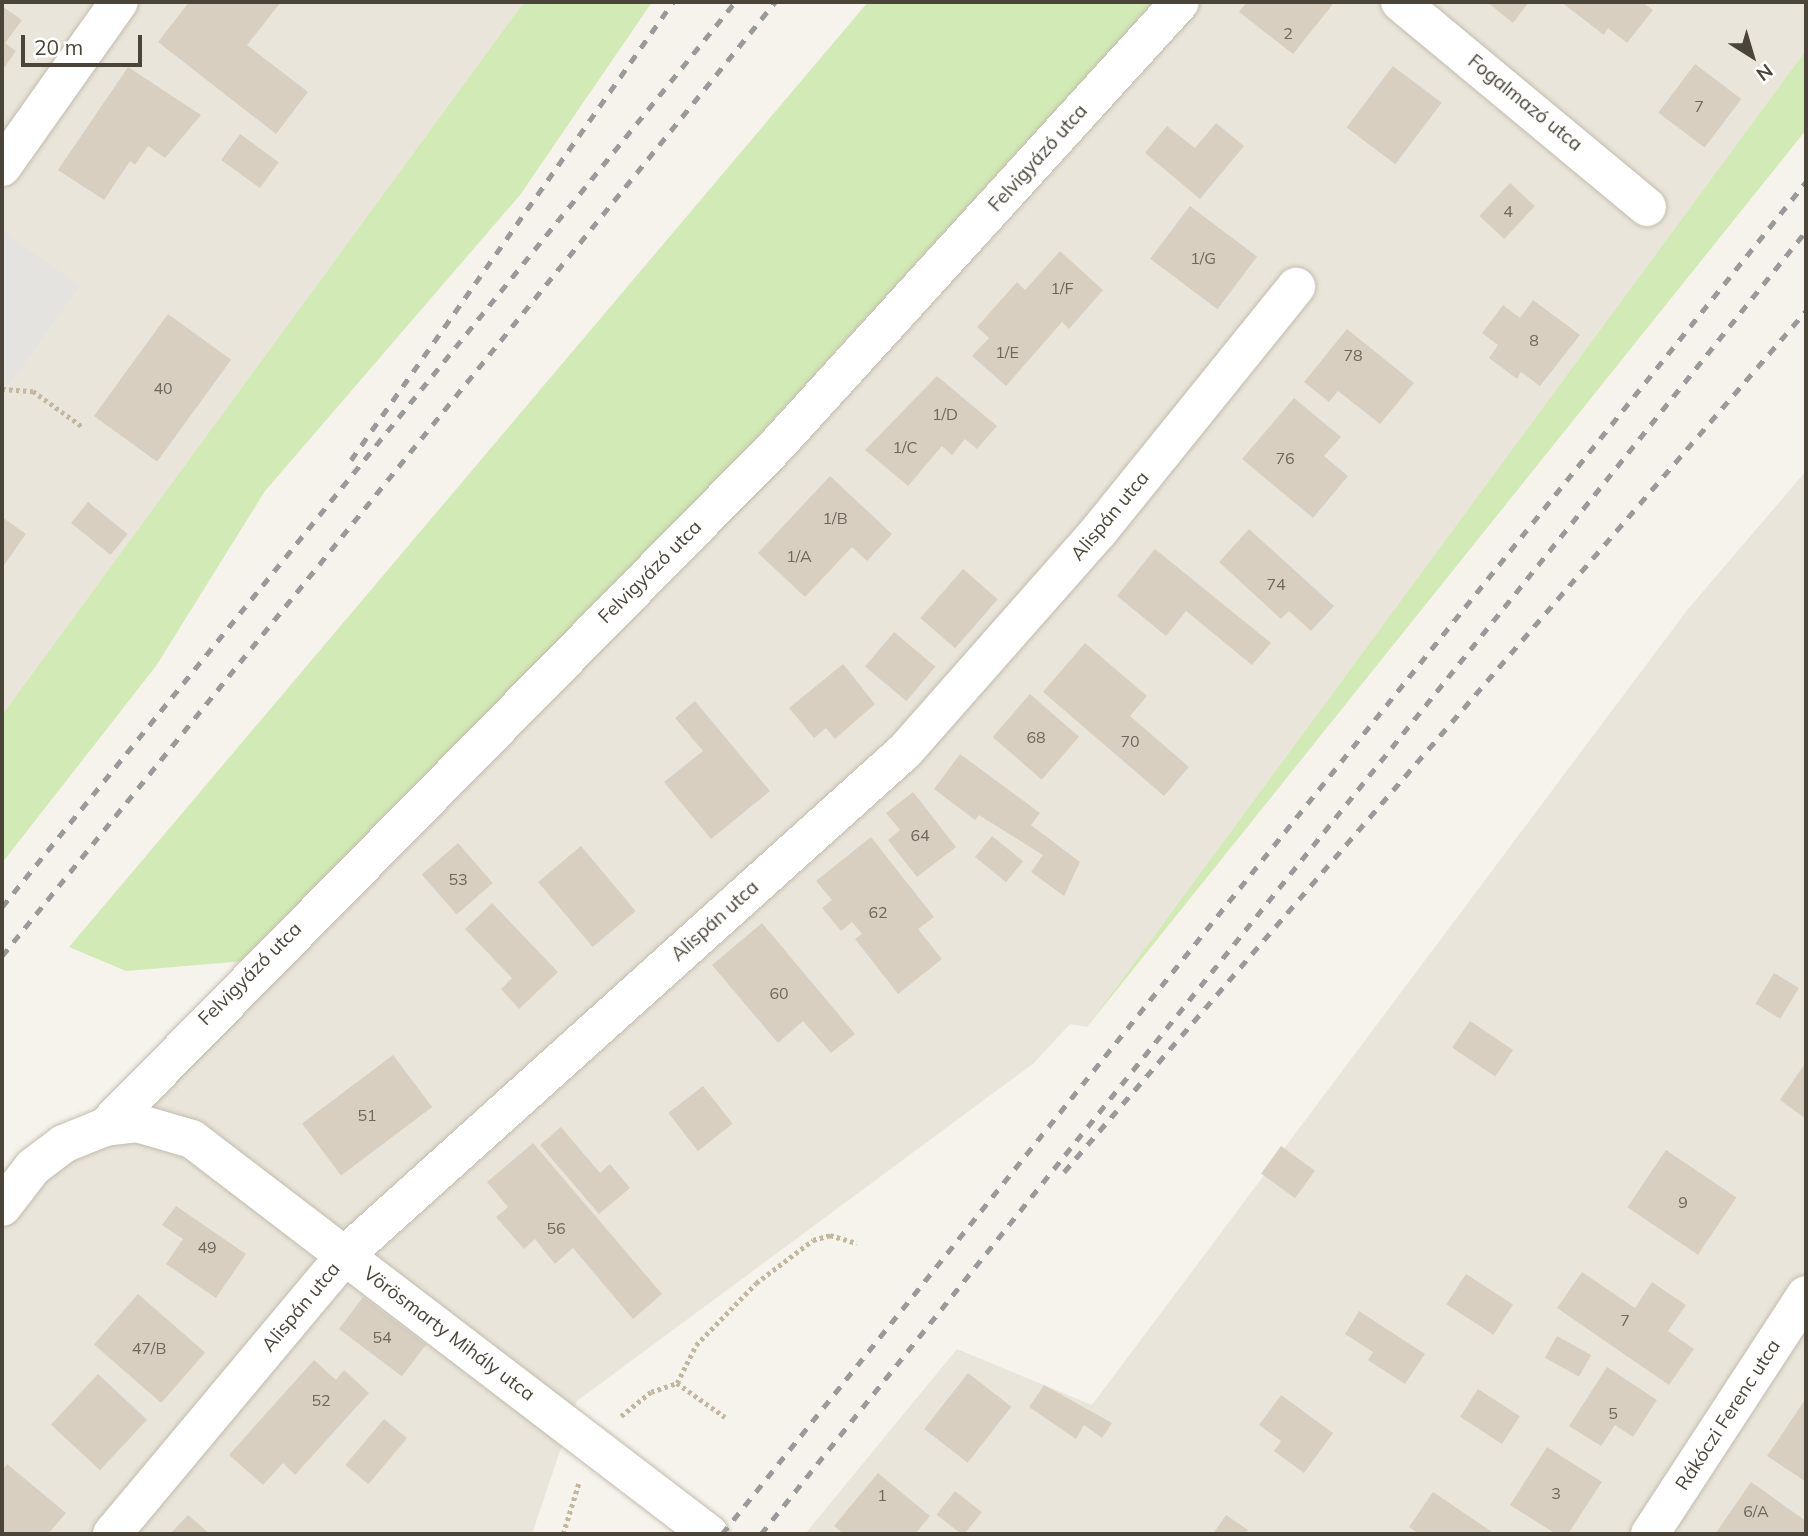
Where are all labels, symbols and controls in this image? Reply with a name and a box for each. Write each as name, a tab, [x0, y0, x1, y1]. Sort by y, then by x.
scale bar	[24, 21, 145, 65]
north arrow	[1717, 21, 1787, 91]
house number: 2	[1283, 23, 1293, 43]
text: 20 m	[34, 34, 83, 60]
street label: Fogalmazó utca	[1463, 50, 1587, 156]
text: N	[1752, 59, 1778, 87]
house number: 7	[1694, 96, 1704, 116]
street label: Felvigyázó utca	[984, 100, 1092, 216]
house number: 4	[1503, 201, 1513, 221]
house number: 1/G	[1190, 248, 1216, 268]
house number: 1/F	[1050, 278, 1074, 298]
house number: 8	[1529, 330, 1539, 350]
house number: 1/E	[995, 342, 1019, 362]
house number: 78	[1343, 345, 1363, 365]
house number: 40	[153, 378, 173, 398]
house number: 1/D	[932, 404, 958, 424]
house number: 1/C	[893, 437, 917, 457]
house number: 76	[1275, 448, 1295, 468]
street label: Alispán utca	[1066, 467, 1154, 565]
house number: 1/B	[822, 508, 848, 528]
street label: Felvigyázó utca	[594, 516, 706, 628]
house number: 1/A	[786, 546, 812, 566]
house number: 74	[1266, 574, 1286, 594]
house number: 68	[1026, 727, 1046, 747]
house number: 70	[1120, 731, 1140, 751]
house number: 64	[910, 825, 930, 845]
house number: 53	[448, 869, 468, 889]
street label: Alispán utca	[667, 876, 763, 966]
house number: 62	[868, 902, 888, 922]
street label: Felvigyázó utca	[194, 918, 306, 1030]
house number: 60	[769, 983, 789, 1003]
house number: 51	[357, 1105, 377, 1125]
house number: 9	[1678, 1192, 1688, 1212]
house number: 56	[546, 1218, 566, 1238]
house number: 49	[197, 1237, 217, 1257]
street label: Alispán utca	[257, 1258, 345, 1356]
street label: Vörösmarty Mihály utca	[359, 1262, 539, 1406]
house number: 7	[1620, 1310, 1630, 1330]
house number: 54	[372, 1327, 392, 1347]
street label: Rákóczi Ferenc utca	[1671, 1335, 1785, 1495]
house number: 47/B	[132, 1338, 166, 1358]
house number: 52	[311, 1390, 331, 1410]
house number: 5	[1608, 1403, 1618, 1423]
house number: 3	[1551, 1483, 1561, 1503]
house number: 1	[877, 1485, 887, 1505]
house number: 6/A	[1743, 1501, 1769, 1521]

